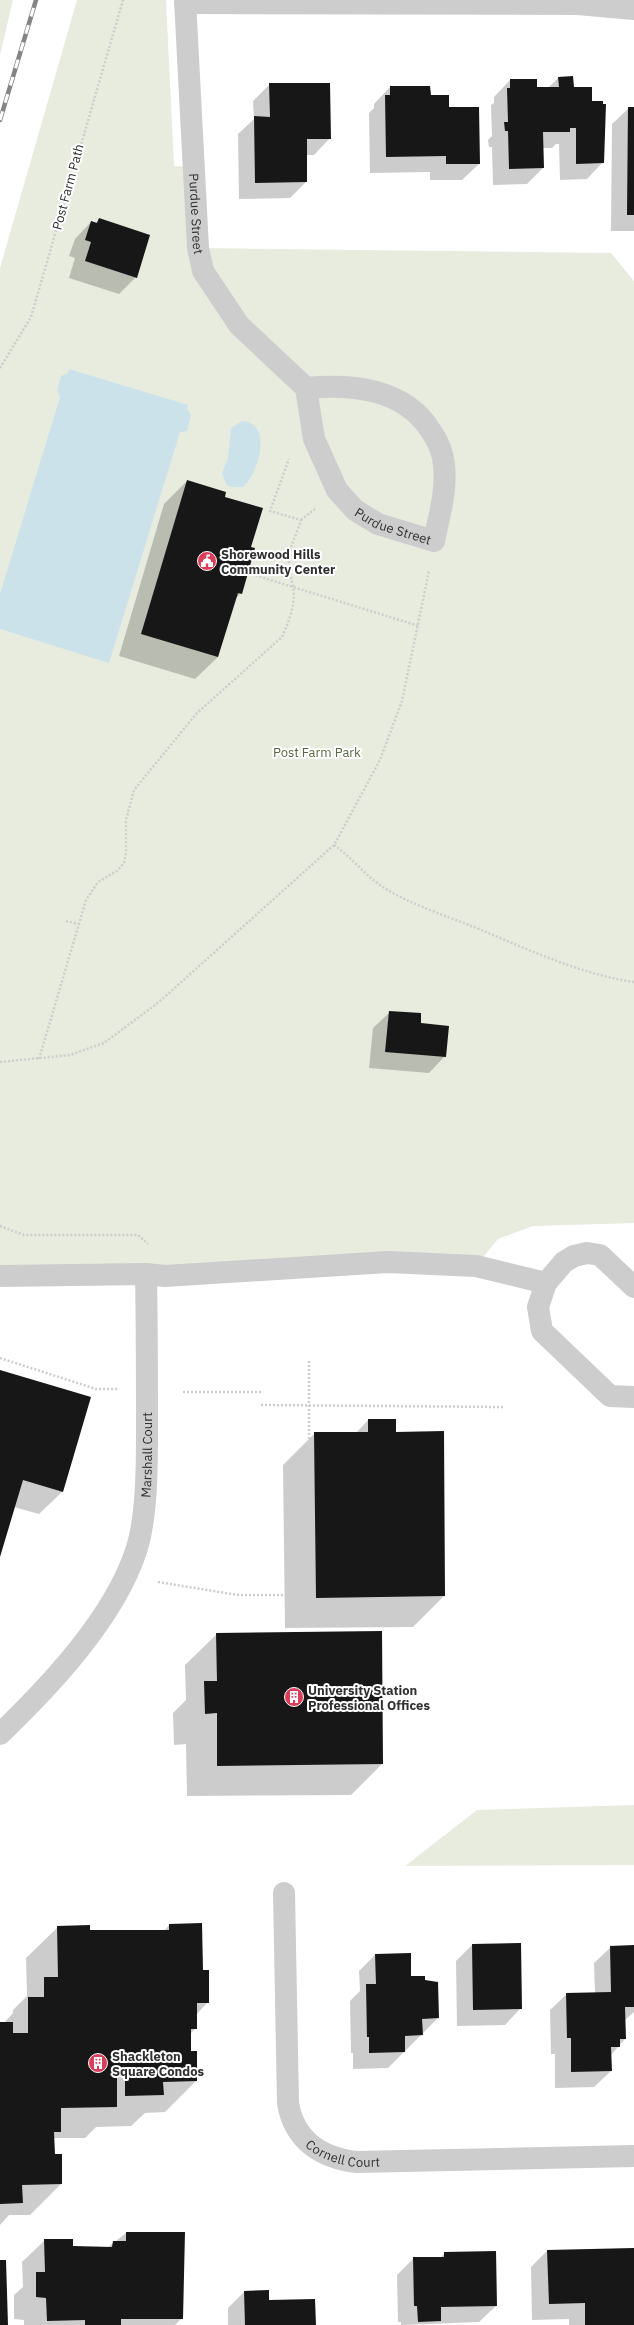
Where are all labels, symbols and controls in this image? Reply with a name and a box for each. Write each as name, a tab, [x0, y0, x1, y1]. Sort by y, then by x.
street label: Post Farm Path	[48, 142, 88, 232]
street label: Purdue Street	[186, 173, 208, 256]
street label: Purdue Street	[352, 503, 433, 548]
place label: Shorewood Hills Community Center	[221, 546, 335, 578]
public building icon: Shorewood Hills Community Center	[196, 550, 218, 572]
park label: Post Farm Park	[273, 744, 361, 761]
street label: Marshall Court	[137, 1412, 156, 1498]
place label: University Station Professional Offices	[308, 1682, 430, 1714]
building icon: University Station Professional Offices	[283, 1686, 305, 1708]
place label: Shackleton Square Condos	[112, 2048, 205, 2080]
building icon: Shackleton Square Condos	[87, 2052, 109, 2074]
street label: Cornell Court	[302, 2135, 380, 2171]

